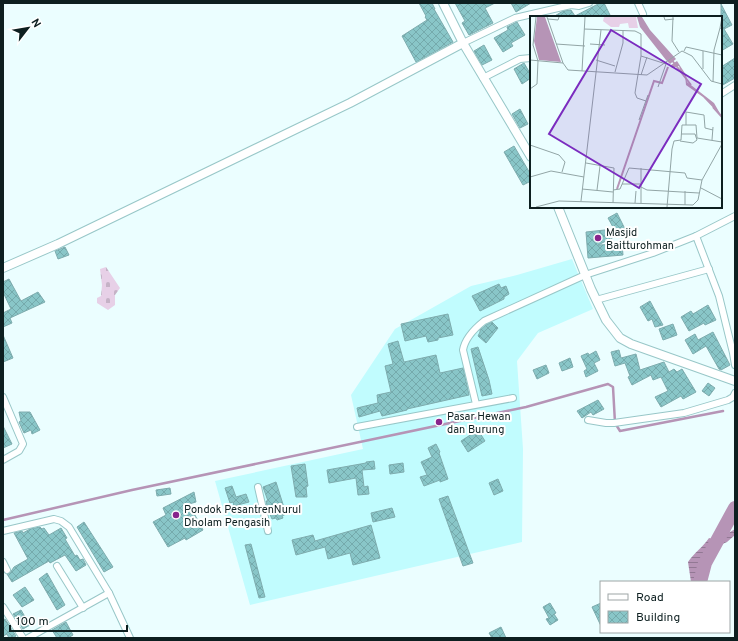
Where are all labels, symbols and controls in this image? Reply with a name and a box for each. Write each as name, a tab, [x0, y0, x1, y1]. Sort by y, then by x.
north arrow	[8, 8, 48, 48]
text: N	[28, 16, 44, 30]
inset map	[530, 16, 722, 208]
place label: Masjid Baitturohman	[606, 226, 674, 253]
marker: Masjid Baitturohman	[593, 233, 603, 243]
place label: Pasar Hewan dan Burung	[447, 410, 511, 437]
marker: Pasar Hewan dan Burung	[434, 417, 444, 427]
place label: Pondok PesantrenNurul Dholam Pengasih	[184, 503, 301, 530]
marker: Pondok PesantrenNurul Dholam Pengasih	[171, 510, 181, 520]
legend	[600, 581, 730, 633]
text: Road	[636, 590, 664, 606]
scale bar	[10, 607, 127, 633]
text: Building	[636, 610, 680, 626]
text: 100 m	[16, 614, 49, 630]

